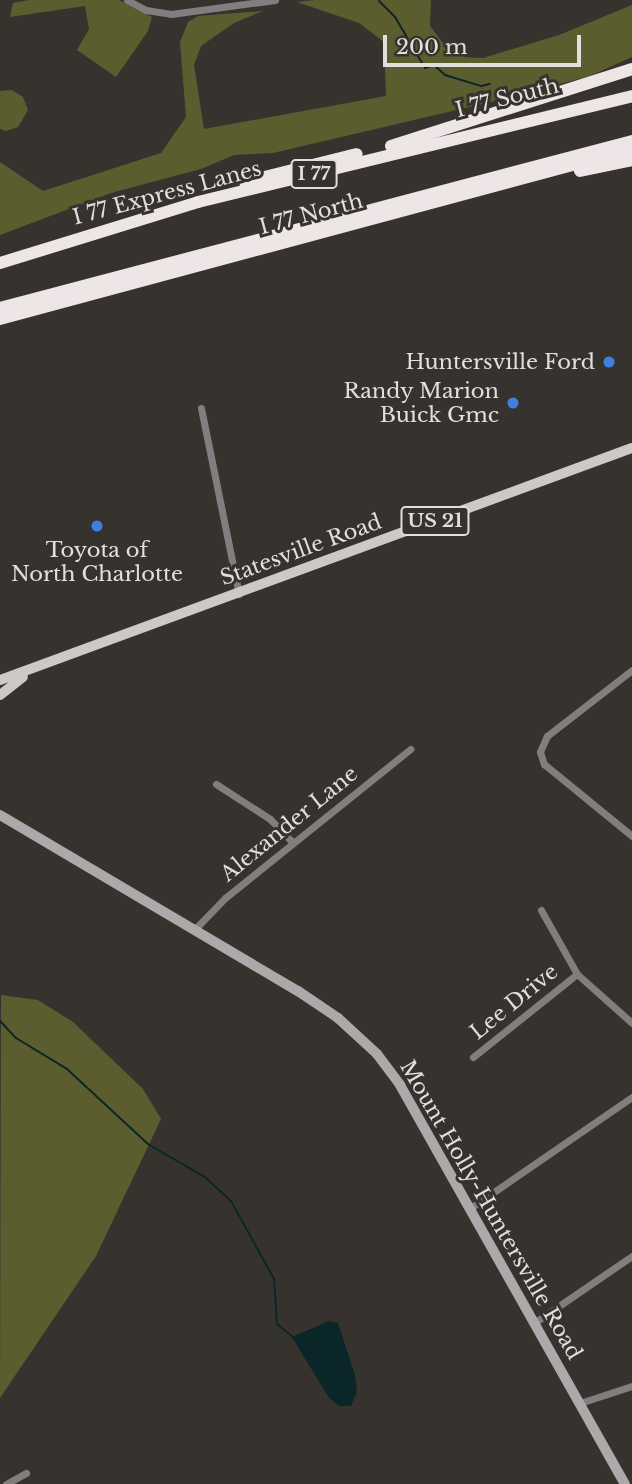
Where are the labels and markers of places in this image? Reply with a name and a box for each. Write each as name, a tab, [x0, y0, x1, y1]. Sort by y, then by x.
place label: Huntersville Ford	[406, 349, 595, 375]
marker: Huntersville Ford	[601, 354, 617, 370]
place label: Randy Marion Buick Gmc	[343, 378, 499, 428]
marker: Randy Marion Buick Gmc	[505, 395, 521, 411]
marker: Toyota of North Charlotte	[89, 518, 105, 534]
place label: Toyota of North Charlotte	[11, 537, 183, 587]

